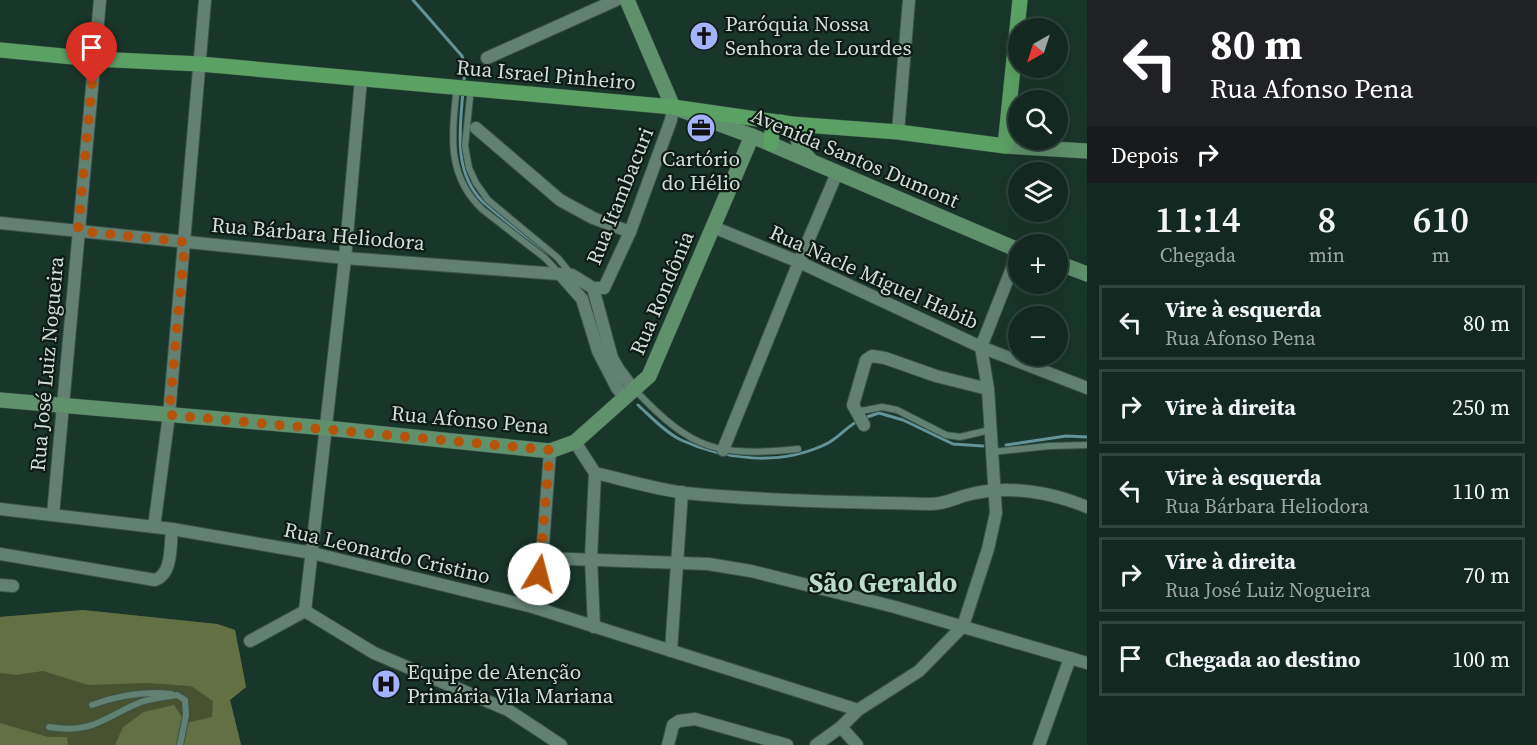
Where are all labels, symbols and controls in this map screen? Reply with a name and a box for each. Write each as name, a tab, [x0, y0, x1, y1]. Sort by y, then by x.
place label: Paróquia Nossa Senhora de Lourdes	[725, 9, 912, 62]
text: 80 m	[1210, 15, 1303, 73]
north arrow	[1008, 18, 1068, 78]
map controls	[1008, 18, 1068, 366]
church icon: Paróquia Nossa Senhora de Lourdes	[688, 20, 720, 52]
pin	[66, 22, 117, 84]
icon: left	[1111, 24, 1189, 102]
icon: arrive	[75, 31, 108, 64]
street label: Rua Israel Pinheiro	[455, 52, 637, 97]
text: Rua Afonso Pena	[1210, 70, 1413, 107]
button: search	[1008, 90, 1068, 150]
street label: Avenida Santos Dumont	[747, 101, 964, 215]
office icon: Cartório do Hélio	[685, 112, 717, 144]
street label: Rua Itambacuri	[579, 123, 660, 269]
icon: right	[1191, 138, 1224, 171]
text: Depois	[1111, 140, 1179, 170]
place label: Cartório do Hélio	[661, 144, 741, 197]
button: layers	[1008, 162, 1068, 222]
text: 11:14	[1155, 195, 1241, 244]
text: 8	[1317, 195, 1336, 244]
text: 610	[1413, 195, 1469, 244]
street label: Rua Bárbara Heliodora	[210, 210, 426, 257]
street label: Rua Nacle Miguel Habib	[765, 217, 983, 336]
street label: Rua Rondônia	[622, 226, 701, 359]
button: +	[1008, 234, 1068, 294]
text: Chegada	[1160, 241, 1236, 269]
text: min	[1309, 241, 1345, 269]
text: m	[1432, 241, 1450, 269]
street label: Rua José Luiz Nogueira	[23, 255, 70, 473]
text: Vire à esquerda	[1165, 294, 1321, 324]
button: −	[1008, 306, 1068, 366]
icon: left	[1114, 306, 1147, 339]
text: 80 m	[1463, 308, 1510, 338]
text: Rua Afonso Pena	[1165, 324, 1316, 352]
icon: right	[1114, 390, 1147, 423]
text: Vire à direita	[1165, 392, 1296, 422]
text: 250 m	[1452, 392, 1510, 422]
street label: Rua Afonso Pena	[390, 398, 550, 441]
text: Vire à esquerda	[1165, 462, 1321, 492]
icon: left	[1114, 474, 1147, 507]
text: 110 m	[1452, 476, 1510, 506]
text: Rua Bárbara Heliodora	[1165, 492, 1369, 520]
street label: Rua Leonardo Cristino	[281, 515, 493, 590]
position arrow	[507, 542, 571, 606]
text: Vire à direita	[1165, 546, 1296, 576]
icon: right	[1114, 558, 1147, 591]
text: 70 m	[1463, 560, 1510, 590]
district label: São Geraldo	[809, 564, 957, 601]
text: Rua José Luiz Nogueira	[1165, 576, 1371, 604]
icon: arrive	[1114, 642, 1147, 675]
text: Chegada ao destino	[1165, 644, 1360, 674]
text: 100 m	[1452, 644, 1510, 674]
place label: Equipe de Atenção Primária Vila Mariana	[407, 657, 614, 710]
hospital icon: Equipe de Atenção Primária Vila Mariana	[370, 668, 402, 700]

